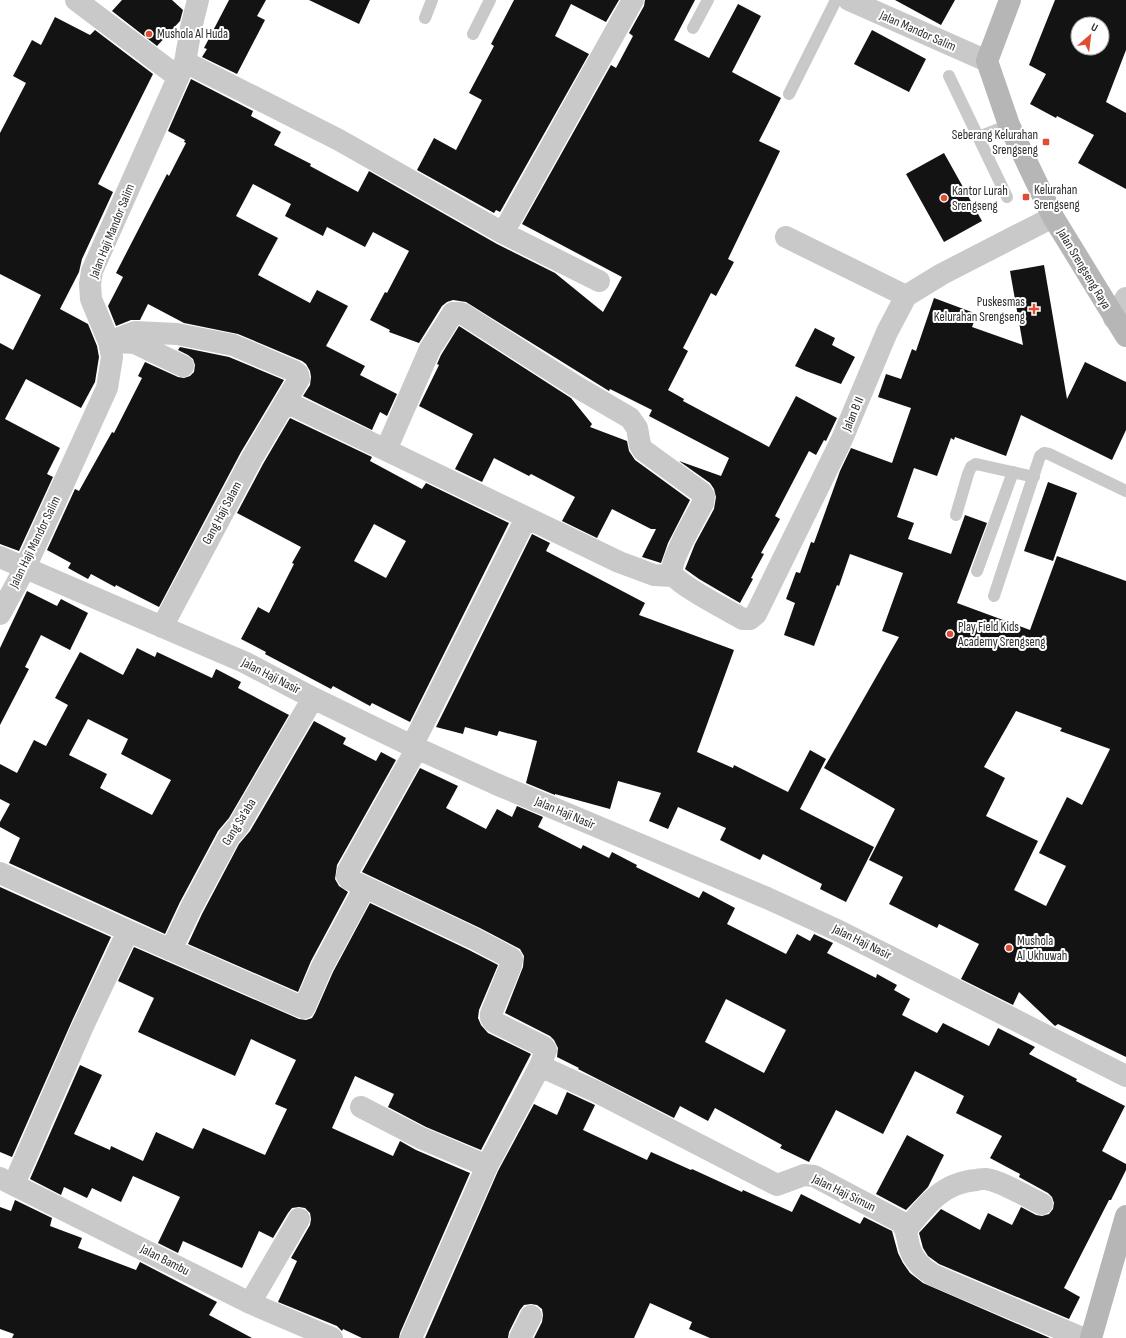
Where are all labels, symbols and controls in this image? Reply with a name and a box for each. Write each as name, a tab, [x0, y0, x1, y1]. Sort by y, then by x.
street label: Jalan Mandor Salim	[877, 7, 959, 55]
north arrow	[1070, 16, 1110, 56]
text: U	[1089, 21, 1100, 35]
place label: Mushola Al Huda	[157, 26, 228, 42]
marker: Mushola Al Huda	[144, 29, 154, 39]
place label: Seberang Kelurahan Srengseng	[952, 127, 1038, 158]
marker: Seberang Kelurahan Srengseng	[1041, 137, 1051, 147]
street label: Jalan Haji Mandor Salim	[85, 182, 138, 281]
place label: Kelurahan Srengseng	[1034, 182, 1080, 213]
place label: Kantor Lurah Srengseng	[952, 183, 1008, 214]
marker: Kelurahan Srengseng	[1021, 192, 1031, 202]
marker: Kantor Lurah Srengseng	[939, 193, 949, 203]
street label: Jalan Srengseng Raya	[1053, 225, 1114, 312]
place label: Puskesmas Kelurahan Srengseng	[934, 294, 1025, 325]
marker: Puskesmas Kelurahan Srengseng	[1028, 303, 1040, 315]
street label: Jalan B II	[838, 394, 867, 435]
street label: Gang Haji Salam	[199, 479, 245, 547]
street label: Jalan Haji Mandor Salim	[5, 494, 64, 591]
place label: Play Field Kids Academy Srengseng	[957, 619, 1046, 650]
marker: Play Field Kids Academy Srengseng	[945, 629, 955, 639]
street label: Jalan Haji Nasir	[238, 654, 303, 698]
street label: Jalan Haji Nasir	[532, 793, 598, 833]
street label: Gang Sa'aba	[218, 796, 260, 848]
street label: Jalan Haji Nasir	[829, 920, 894, 963]
place label: Mushola Al Ukhuwah	[1016, 933, 1067, 964]
marker: Mushola Al Ukhuwah	[1004, 943, 1014, 953]
street label: Jalan Haji Simun	[809, 1170, 878, 1215]
street label: Jalan Bambu	[137, 1240, 192, 1279]

